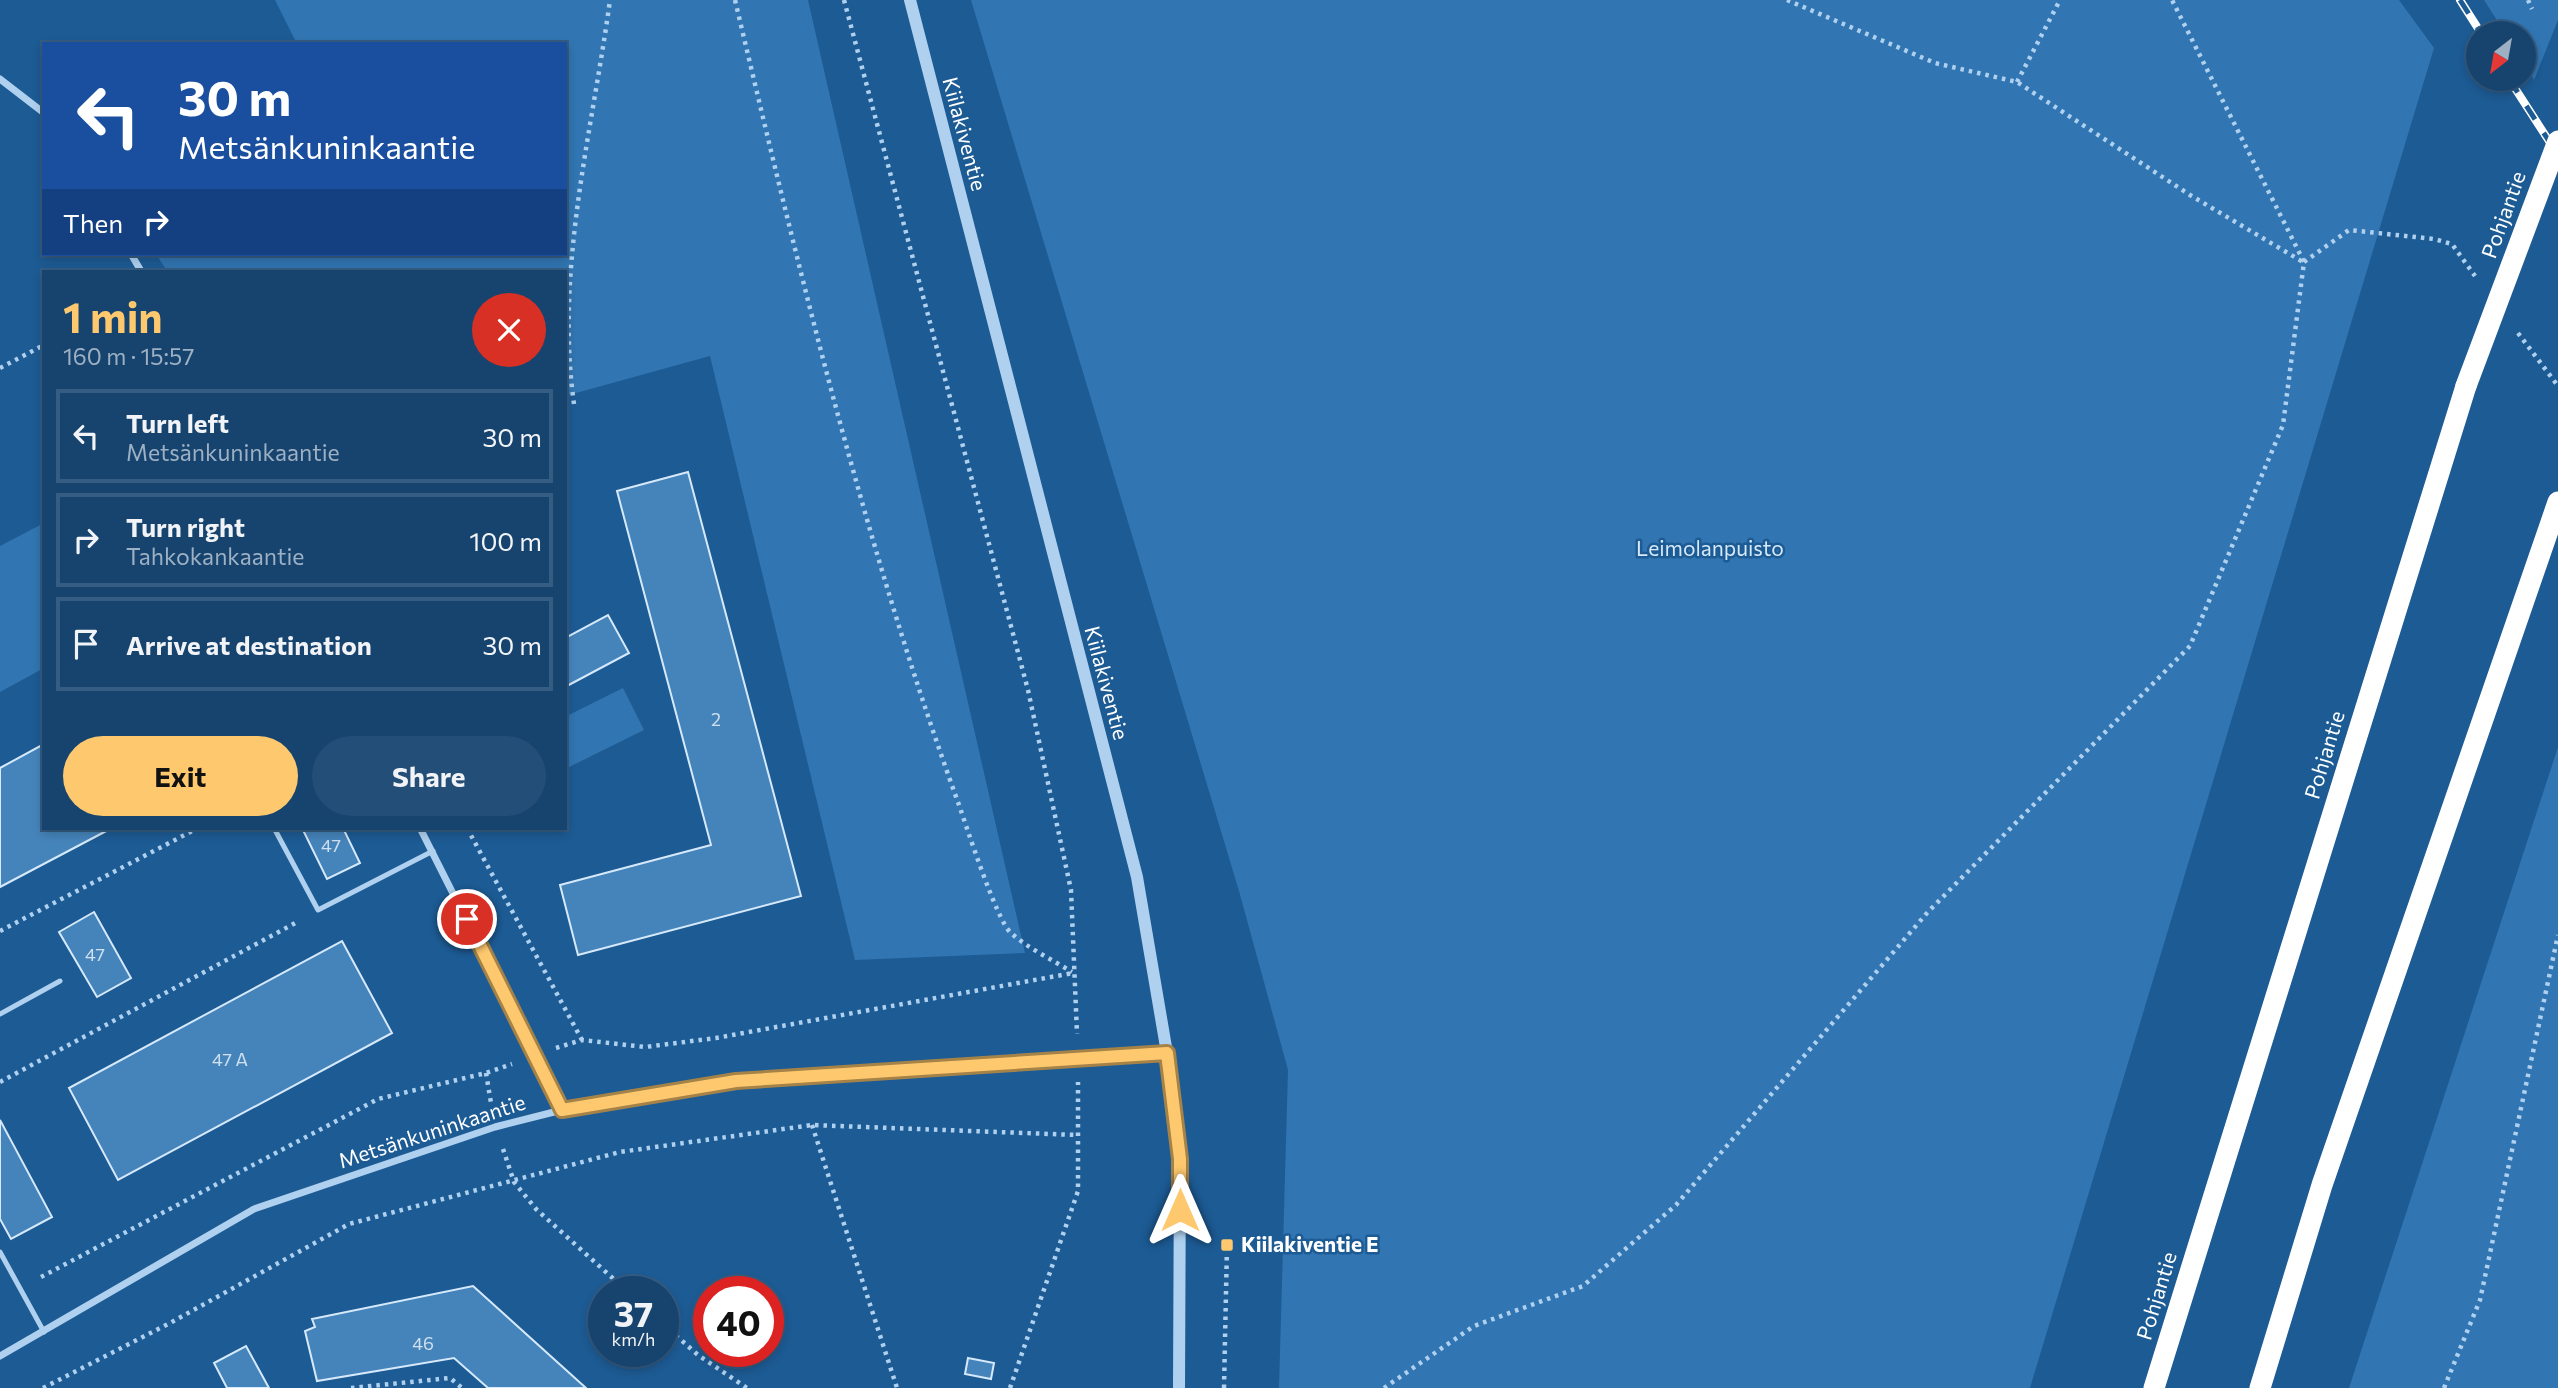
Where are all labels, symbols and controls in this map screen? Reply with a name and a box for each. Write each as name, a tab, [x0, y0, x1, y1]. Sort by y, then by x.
north arrow	[2466, 21, 2536, 91]
map controls	[2466, 21, 2536, 91]
text: 30 m	[178, 66, 291, 126]
icon: left	[63, 70, 154, 161]
street label: Kiilakiventie	[938, 74, 993, 193]
text: Metsänkuninkaantie	[178, 126, 475, 166]
street label: Pohjantie	[2475, 168, 2530, 261]
icon: right	[137, 203, 175, 241]
text: Then	[63, 207, 123, 238]
text: 1 min	[63, 290, 163, 342]
button: close	[472, 293, 546, 367]
text: 160 m · 15:57	[63, 342, 194, 370]
text: Turn left	[126, 407, 229, 438]
icon: left	[67, 417, 105, 455]
text: 30 m	[483, 421, 542, 452]
text: Metsänkuninkaantie	[126, 438, 340, 466]
text: Turn right	[126, 511, 245, 542]
icon: right	[67, 521, 105, 559]
text: 100 m	[469, 525, 542, 556]
park label: Leimolanpuisto	[1636, 535, 1784, 560]
text: Tahkokankaantie	[126, 542, 305, 570]
street label: Kiilakiventie	[1080, 623, 1135, 742]
icon: arrive	[67, 625, 105, 663]
text: Arrive at destination	[126, 629, 372, 660]
text: 30 m	[483, 629, 542, 660]
street label: Pohjantie	[2298, 707, 2349, 802]
house number: 2	[711, 708, 721, 730]
button: Exit	[63, 736, 298, 816]
button: Share	[312, 736, 546, 816]
house number: 47	[321, 834, 341, 856]
pin	[437, 889, 497, 949]
icon: arrive	[448, 900, 486, 938]
house number: 47	[85, 943, 105, 965]
house number: 47 A	[212, 1048, 248, 1070]
street label: Metsänkuninkaantie	[335, 1089, 528, 1173]
position arrow	[1143, 1173, 1217, 1247]
place label: Kiilakiventie E	[1241, 1231, 1379, 1256]
marker: Kiilakiventie E	[1219, 1237, 1235, 1253]
street label: Pohjantie	[2130, 1248, 2181, 1343]
speed limit sign: 40	[693, 1276, 784, 1367]
text: 37	[614, 1291, 653, 1334]
text: km/h	[612, 1328, 655, 1350]
house number: 46	[412, 1332, 434, 1354]

